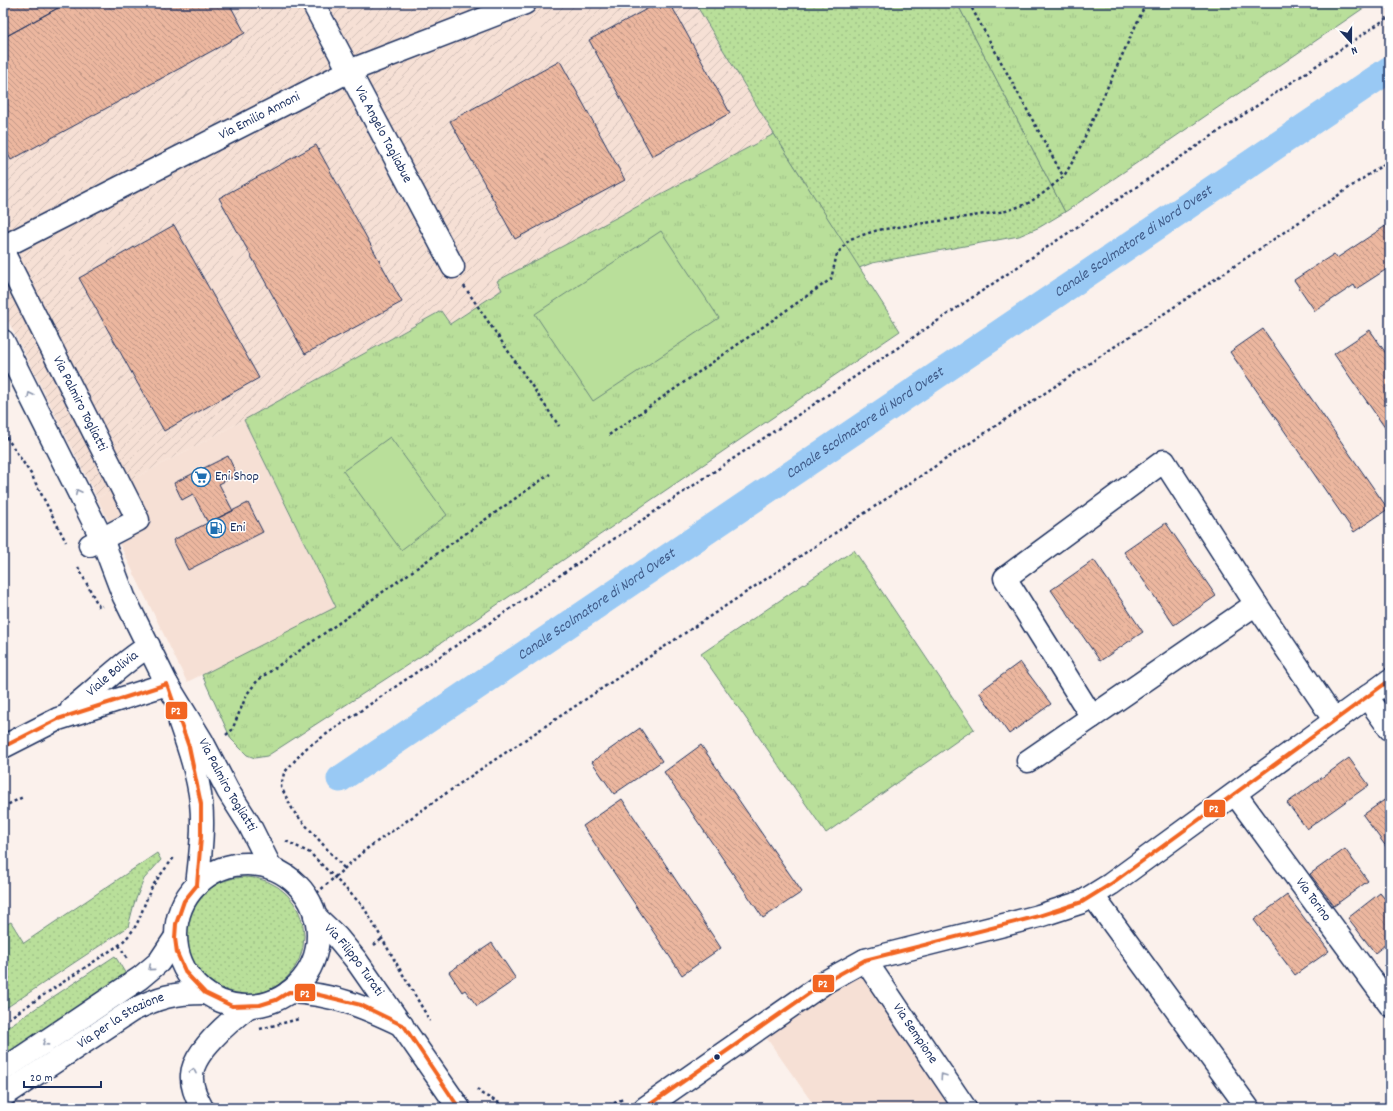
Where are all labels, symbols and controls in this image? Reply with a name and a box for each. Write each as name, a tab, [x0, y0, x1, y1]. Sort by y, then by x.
north arrow	[1331, 22, 1371, 62]
text: N	[1348, 41, 1359, 58]
street label: Via Angelo Tagliabue	[349, 82, 417, 187]
street label: Via Emilio Annoni	[216, 87, 304, 145]
water label: Canale Scolmatore di Nord Ovest	[1050, 180, 1218, 304]
street label: Via Palmiro Togliatti	[47, 353, 112, 455]
water label: Canale Scolmatore di Nord Ovest	[782, 362, 950, 485]
one-way arrow	[27, 391, 34, 399]
supermarket icon: Eni Shop	[190, 466, 212, 488]
place label: Eni Shop	[215, 467, 259, 487]
one-way arrow	[76, 489, 83, 496]
fuel station icon: Eni	[205, 517, 227, 539]
place label: Eni	[230, 518, 246, 538]
water label: Canale Scolmatore di Nord Ovest	[513, 543, 682, 667]
street label: Viale Bolivia	[82, 646, 143, 702]
line badge: P2	[165, 701, 188, 720]
text: P2	[171, 704, 181, 720]
street label: Via Palmiro Togliatti	[192, 735, 261, 835]
line badge: P2	[1203, 799, 1226, 818]
text: P2	[1209, 802, 1219, 818]
street label: Via Torino	[1290, 874, 1336, 926]
street label: Via Filippo Turati	[319, 919, 389, 1001]
one-way arrow	[149, 964, 156, 971]
line badge: P2	[812, 974, 835, 993]
text: P2	[818, 977, 828, 993]
line badge: P2	[294, 983, 316, 1002]
text: P2	[300, 987, 310, 1003]
street label: Via per la Stazione	[73, 988, 167, 1054]
street label: Via Sempione	[887, 1000, 942, 1068]
one-way arrow	[42, 1038, 49, 1046]
unlabelled marker	[712, 1052, 722, 1062]
scale bar	[24, 1063, 101, 1089]
one-way arrow	[189, 1068, 197, 1074]
text: 20 m	[30, 1070, 53, 1087]
one-way arrow	[941, 1073, 948, 1080]

